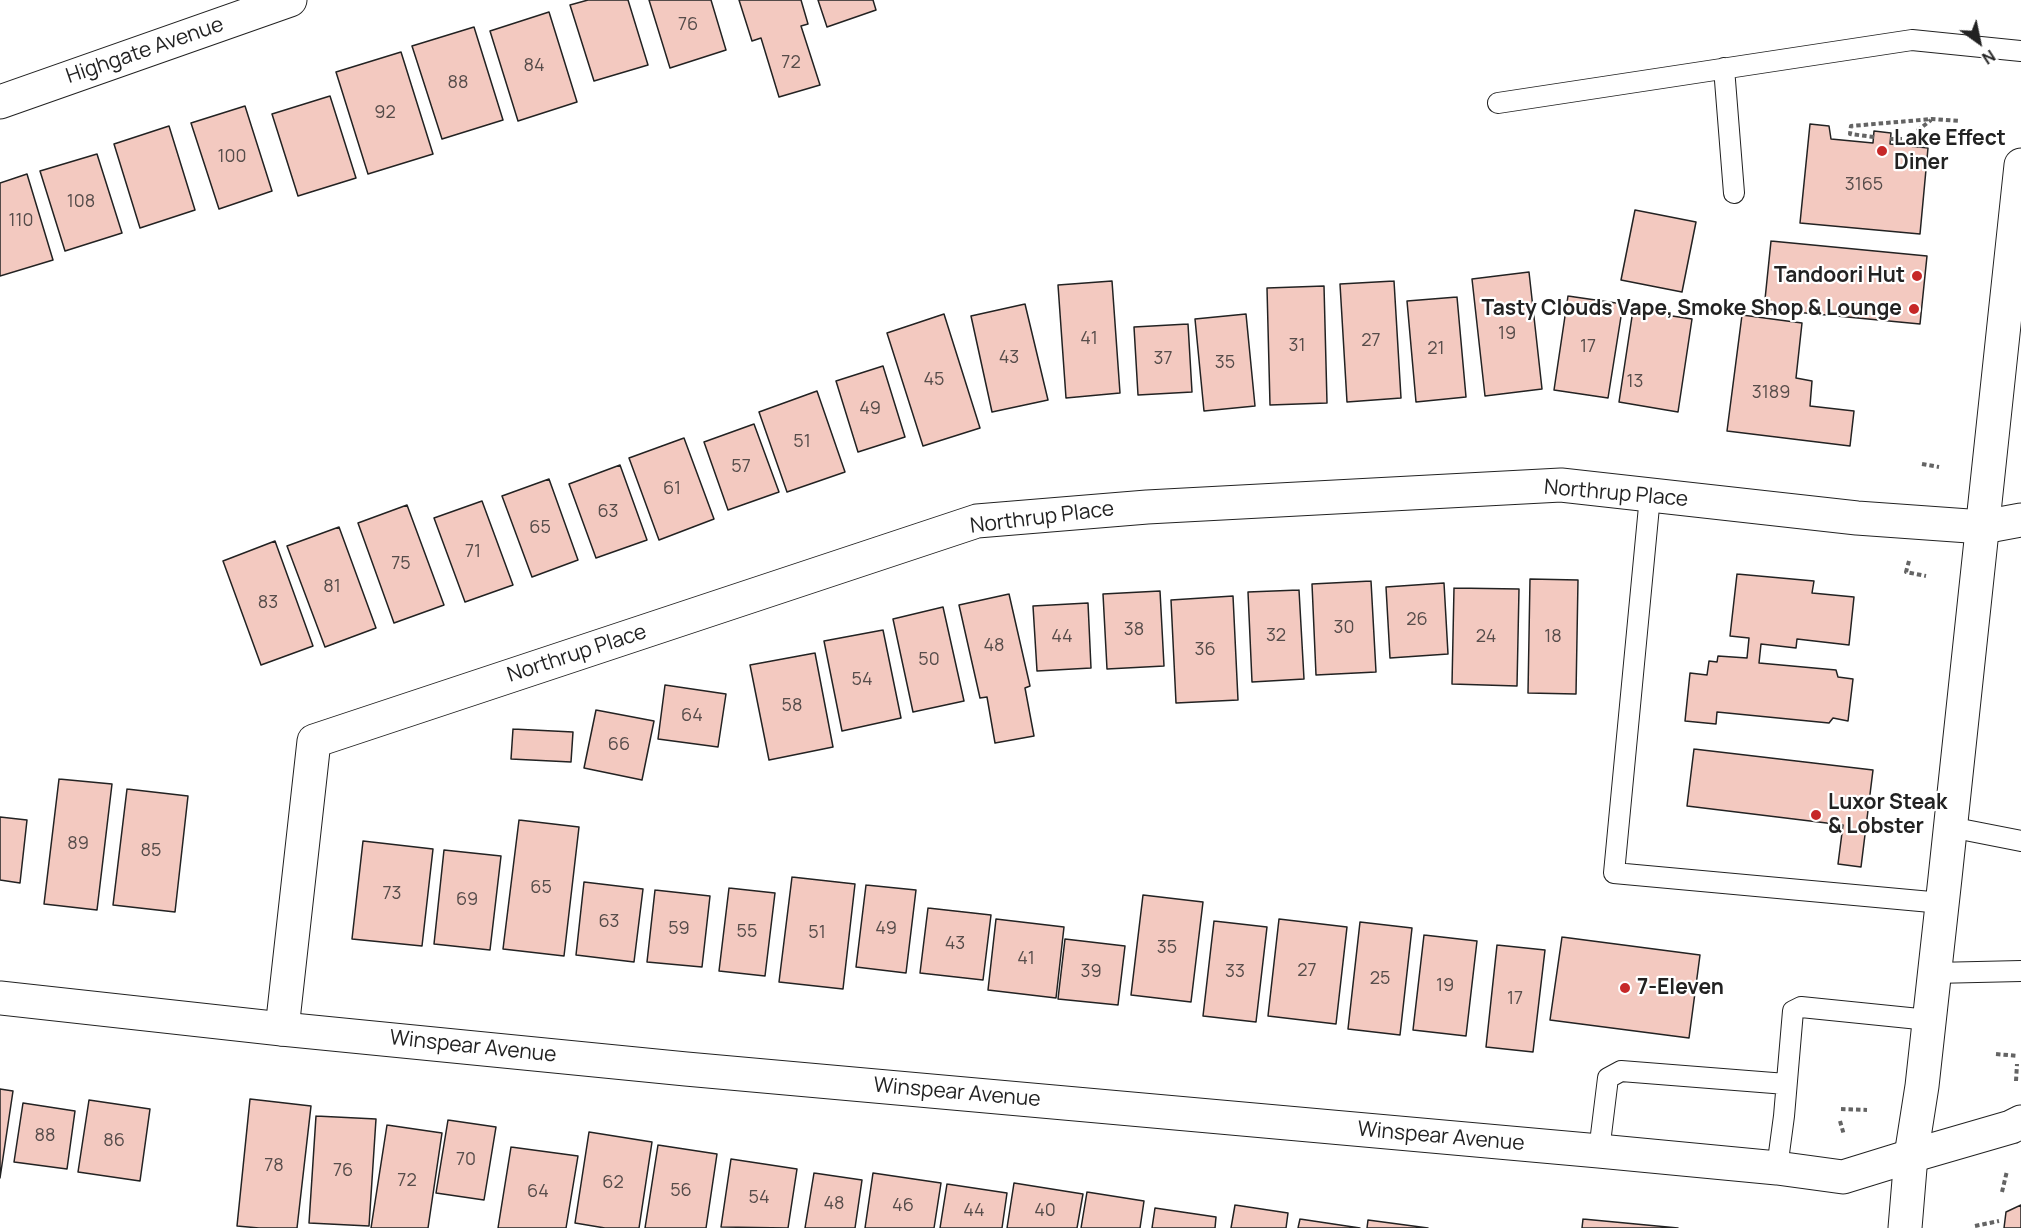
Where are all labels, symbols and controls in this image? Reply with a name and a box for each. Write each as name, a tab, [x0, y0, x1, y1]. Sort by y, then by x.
street label: Highgate Avenue	[63, 12, 227, 90]
north arrow	[1949, 12, 2009, 72]
house number: 76	[678, 14, 698, 36]
text: N	[1978, 45, 2000, 69]
house number: 72	[781, 52, 801, 74]
house number: 84	[523, 55, 545, 77]
house number: 88	[448, 72, 468, 94]
house number: 92	[374, 102, 396, 124]
place label: Lake Effect Diner	[1894, 126, 2006, 176]
marker: Lake Effect Diner	[1875, 144, 1889, 158]
house number: 100	[218, 146, 246, 168]
house number: 3165	[1845, 174, 1883, 196]
house number: 108	[67, 191, 95, 213]
house number: 110	[8, 210, 34, 232]
place label: Tandoori Hut	[1774, 263, 1905, 289]
marker: Tandoori Hut	[1910, 269, 1924, 283]
place label: Tasty Clouds Vape, Smoke Shop & Lounge	[1481, 296, 1902, 322]
marker: Tasty Clouds Vape, Smoke Shop & Lounge	[1907, 302, 1921, 316]
house number: 19	[1498, 323, 1516, 345]
house number: 41	[1080, 328, 1098, 350]
house number: 27	[1361, 330, 1381, 352]
house number: 31	[1289, 335, 1305, 357]
house number: 17	[1580, 336, 1596, 358]
house number: 21	[1427, 338, 1445, 360]
house number: 43	[999, 347, 1019, 369]
house number: 37	[1154, 348, 1172, 370]
house number: 35	[1215, 352, 1235, 374]
house number: 45	[923, 369, 945, 391]
house number: 13	[1627, 371, 1643, 393]
house number: 3189	[1752, 382, 1790, 404]
house number: 49	[859, 398, 881, 420]
house number: 51	[793, 431, 811, 453]
house number: 57	[731, 456, 751, 478]
street label: Northrup Place	[1543, 475, 1689, 513]
house number: 61	[663, 478, 681, 500]
street label: Northrup Place	[969, 497, 1115, 539]
house number: 63	[597, 501, 619, 523]
house number: 65	[529, 517, 551, 539]
house number: 71	[465, 541, 481, 563]
house number: 75	[391, 553, 411, 575]
house number: 81	[323, 576, 341, 598]
house number: 83	[258, 592, 278, 614]
house number: 26	[1406, 609, 1428, 631]
house number: 30	[1334, 617, 1354, 639]
house number: 38	[1124, 619, 1144, 641]
street label: Northrup Place	[504, 620, 650, 688]
house number: 32	[1266, 625, 1286, 647]
house number: 44	[1051, 626, 1073, 648]
house number: 24	[1476, 626, 1496, 648]
house number: 18	[1544, 626, 1562, 648]
house number: 48	[983, 635, 1005, 657]
house number: 36	[1194, 639, 1216, 661]
house number: 50	[918, 649, 940, 671]
house number: 54	[851, 669, 873, 691]
house number: 58	[782, 695, 802, 717]
house number: 64	[681, 705, 703, 727]
house number: 66	[608, 734, 630, 756]
place label: Luxor Steak & Lobster	[1828, 790, 1947, 840]
marker: Luxor Steak & Lobster	[1809, 808, 1823, 822]
house number: 89	[67, 833, 89, 855]
house number: 85	[141, 840, 161, 862]
house number: 65	[530, 877, 552, 899]
house number: 73	[383, 883, 401, 905]
house number: 69	[456, 889, 478, 911]
house number: 63	[598, 911, 620, 933]
house number: 59	[668, 918, 690, 940]
house number: 49	[875, 918, 897, 940]
house number: 55	[737, 921, 757, 943]
house number: 51	[808, 922, 826, 944]
house number: 43	[945, 933, 965, 955]
house number: 35	[1157, 937, 1177, 959]
house number: 41	[1017, 948, 1035, 970]
house number: 27	[1297, 960, 1317, 982]
house number: 39	[1080, 961, 1102, 983]
house number: 33	[1225, 961, 1245, 983]
house number: 25	[1370, 968, 1390, 990]
house number: 19	[1436, 975, 1454, 997]
place label: 7-Eleven	[1637, 975, 1724, 1001]
marker: 7-Eleven	[1618, 981, 1632, 995]
house number: 17	[1507, 988, 1523, 1010]
street label: Winspear Avenue	[388, 1026, 558, 1068]
street label: Winspear Avenue	[872, 1073, 1042, 1113]
street label: Winspear Avenue	[1356, 1117, 1526, 1157]
house number: 88	[35, 1125, 55, 1147]
house number: 86	[103, 1130, 125, 1152]
house number: 70	[456, 1149, 476, 1171]
house number: 78	[264, 1155, 284, 1177]
house number: 76	[333, 1160, 353, 1182]
house number: 72	[397, 1170, 417, 1192]
house number: 62	[602, 1172, 624, 1194]
house number: 56	[670, 1180, 692, 1202]
house number: 64	[527, 1181, 549, 1203]
house number: 54	[748, 1187, 770, 1209]
house number: 48	[823, 1193, 845, 1215]
house number: 46	[892, 1195, 914, 1217]
house number: 44	[963, 1200, 985, 1222]
house number: 40	[1034, 1200, 1056, 1222]

